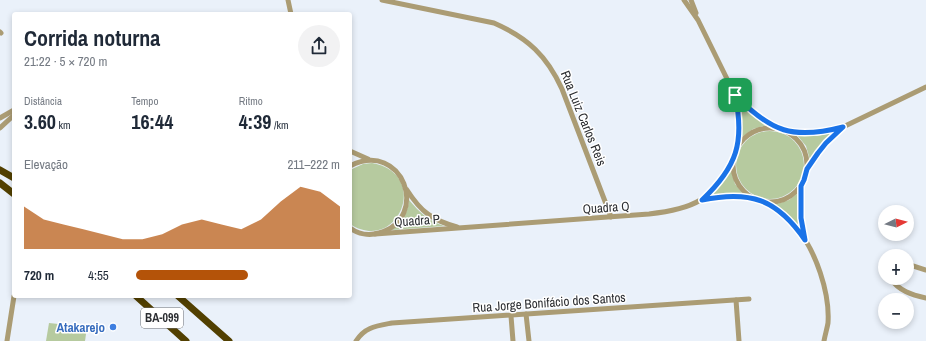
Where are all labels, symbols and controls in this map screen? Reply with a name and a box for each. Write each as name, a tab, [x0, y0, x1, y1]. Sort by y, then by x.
text: Corrida noturna	[24, 23, 160, 53]
button: share	[298, 25, 340, 67]
text: 21:22 · 5 × 720 m	[24, 53, 107, 70]
street label: Rua Luiz Carlos Reis	[557, 68, 610, 168]
pin	[718, 78, 752, 112]
icon: arrive	[724, 84, 746, 106]
text: Distância	[24, 94, 62, 108]
text: Tempo	[131, 94, 158, 108]
text: Ritmo	[239, 94, 263, 108]
text: 3.60	[24, 108, 56, 135]
text: 16:44	[131, 108, 173, 135]
text: 4:39	[239, 108, 271, 135]
text: km	[56, 118, 70, 132]
text: /km	[271, 118, 289, 132]
text: Elevação	[24, 156, 68, 173]
text: 211–222 m	[287, 156, 340, 173]
street label: Quadra Q	[582, 197, 630, 218]
north arrow	[878, 205, 914, 241]
map controls	[878, 205, 914, 329]
street label: Quadra P	[394, 210, 440, 231]
button: +	[878, 249, 914, 285]
text: 720 m	[24, 267, 54, 284]
text: 4:55	[88, 267, 109, 284]
street label: Rua Jorge Bonifácio dos Santos	[472, 289, 626, 316]
button: −	[878, 293, 914, 329]
road number: BA-099	[141, 308, 183, 328]
place label: Atakarejo	[56, 319, 105, 336]
marker: Atakarejo	[108, 322, 118, 332]

